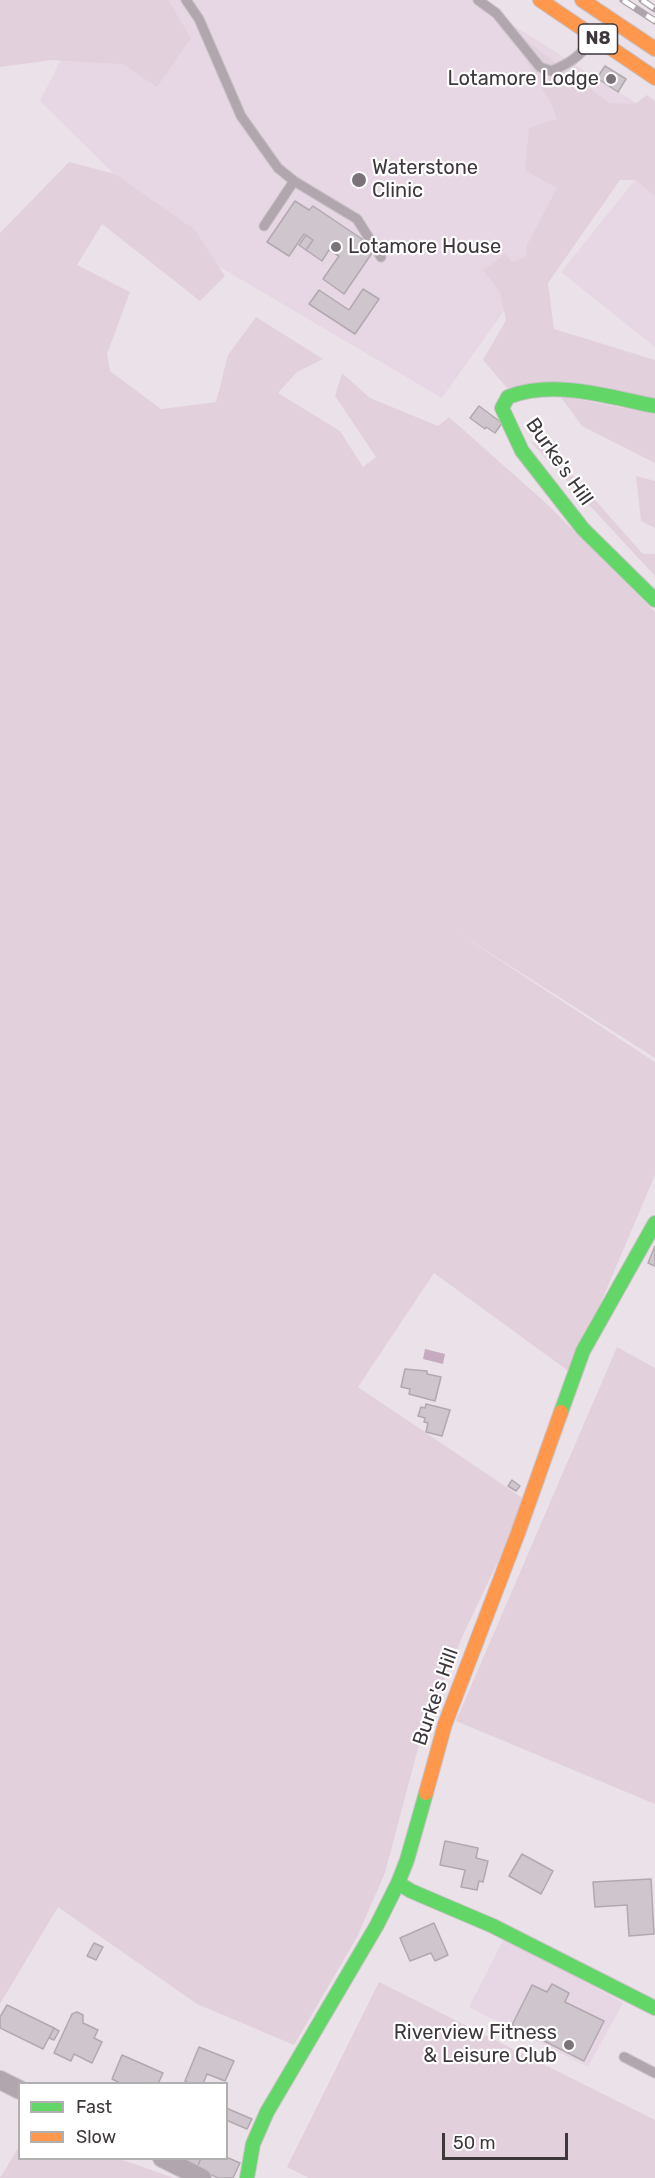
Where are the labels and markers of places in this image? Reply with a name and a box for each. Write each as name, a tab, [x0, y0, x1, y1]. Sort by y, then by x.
place label: Lotamore Lodge	[447, 67, 599, 91]
marker: Lotamore Lodge	[604, 72, 618, 86]
place label: Waterstone Clinic	[372, 156, 478, 203]
marker: Waterstone Clinic	[350, 171, 368, 189]
place label: Lotamore House	[348, 235, 501, 259]
marker: Lotamore House	[329, 240, 343, 254]
place label: Riverview Fitness & Leisure Club	[394, 2021, 557, 2068]
marker: Riverview Fitness & Leisure Club	[562, 2038, 576, 2052]

